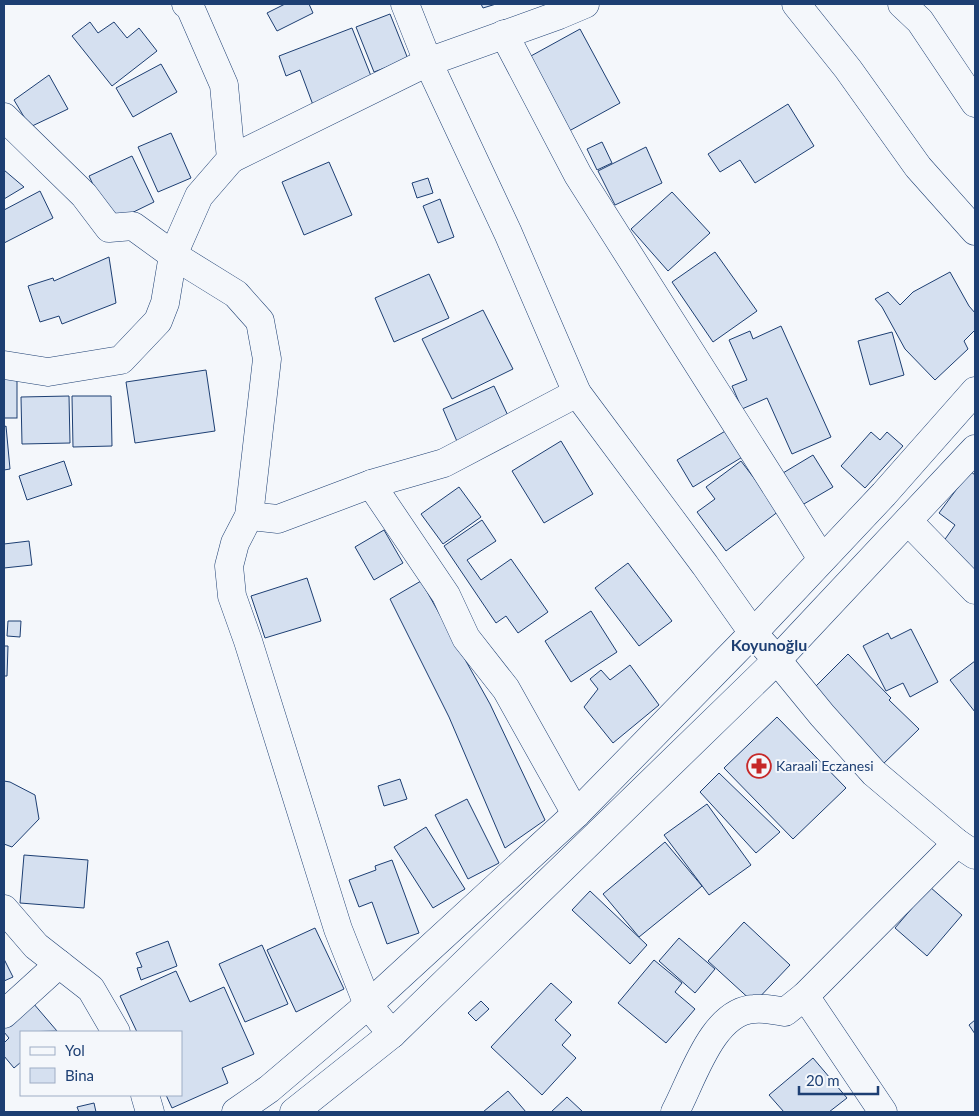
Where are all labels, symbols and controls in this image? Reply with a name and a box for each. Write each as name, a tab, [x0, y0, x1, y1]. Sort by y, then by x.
district label: Koyunoğlu	[731, 635, 807, 654]
pharmacy icon: Karaali Eczanesi	[746, 753, 772, 779]
place label: Karaali Eczanesi	[776, 757, 874, 774]
legend	[20, 1031, 182, 1096]
text: Yol	[65, 1041, 85, 1059]
scale bar	[799, 1064, 878, 1096]
text: Bina	[65, 1066, 94, 1084]
text: 20 m	[806, 1071, 840, 1089]

